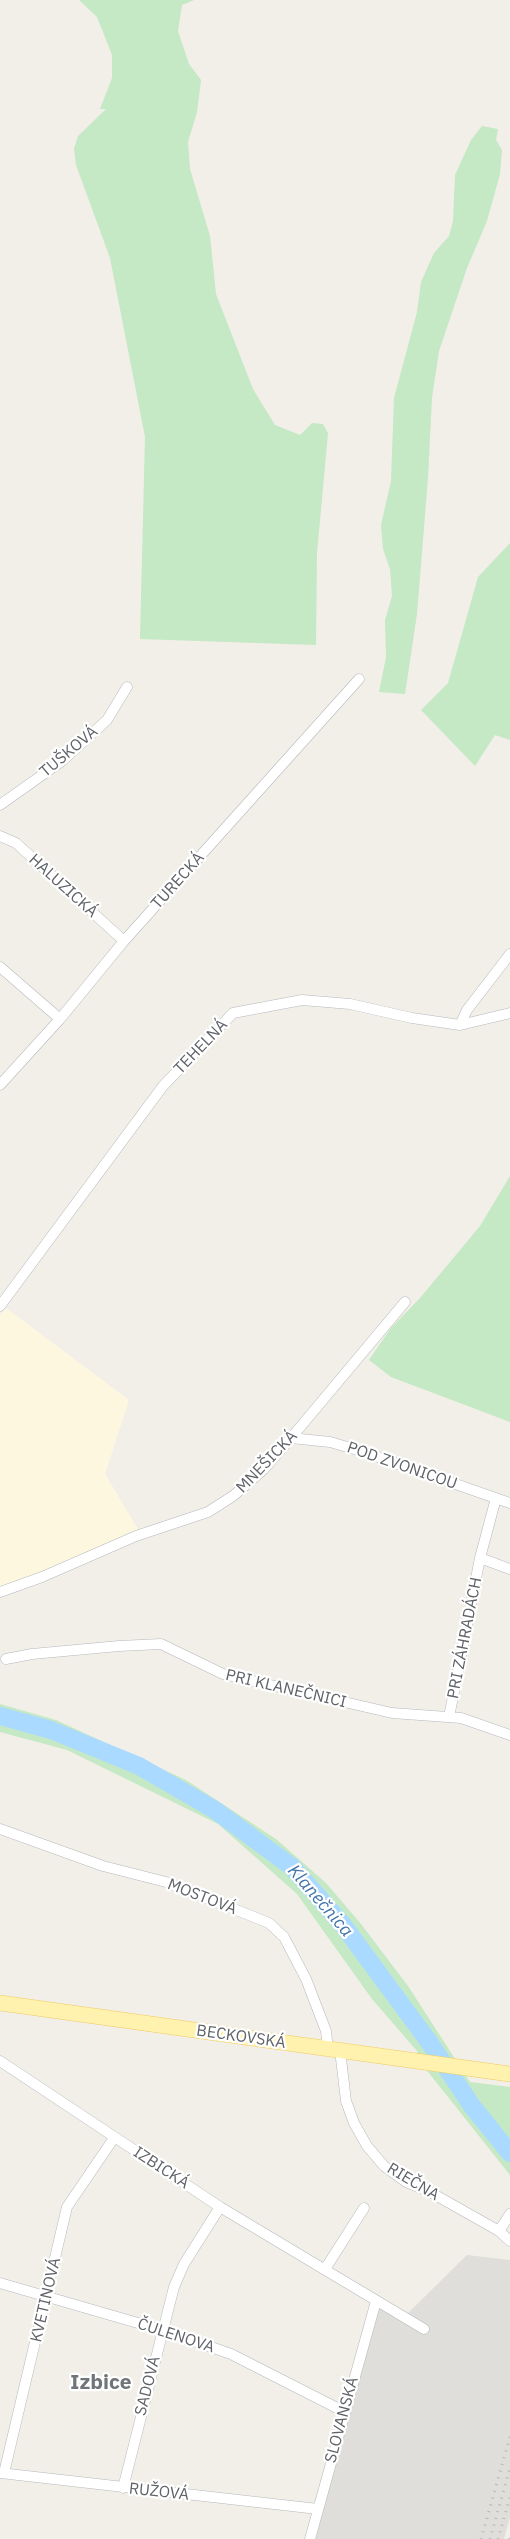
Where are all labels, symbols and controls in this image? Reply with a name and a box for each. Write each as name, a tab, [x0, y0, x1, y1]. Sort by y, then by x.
street label: TUŠKOVÁ	[36, 722, 102, 782]
street label: TURECKÁ	[147, 849, 209, 913]
street label: HALUZICKÁ	[25, 850, 101, 922]
street label: TEHELNÁ	[170, 1016, 232, 1078]
street label: MNEŠICKÁ	[232, 1427, 302, 1497]
street label: POD ZVONICOU	[344, 1438, 460, 1494]
street label: PRI ZÁHRADÁCH	[444, 1576, 486, 1700]
street label: PRI KLANEČNICI	[224, 1666, 348, 1712]
water label: Klanečnica	[283, 1861, 357, 1941]
street label: MOSTOVÁ	[165, 1875, 239, 1919]
street label: BECKOVSKÁ	[195, 2021, 287, 2053]
street label: IZBICKÁ	[129, 2143, 193, 2193]
street label: RIEČNA	[383, 2159, 443, 2205]
street label: KVETINOVÁ	[27, 2256, 65, 2344]
street label: ČULENOVA	[135, 2315, 217, 2357]
street label: SADOVÁ	[131, 2354, 165, 2418]
district label: Izbice	[70, 2370, 132, 2396]
street label: SLOVANSKÁ	[321, 2375, 363, 2465]
street label: RUŽOVÁ	[128, 2479, 190, 2505]

